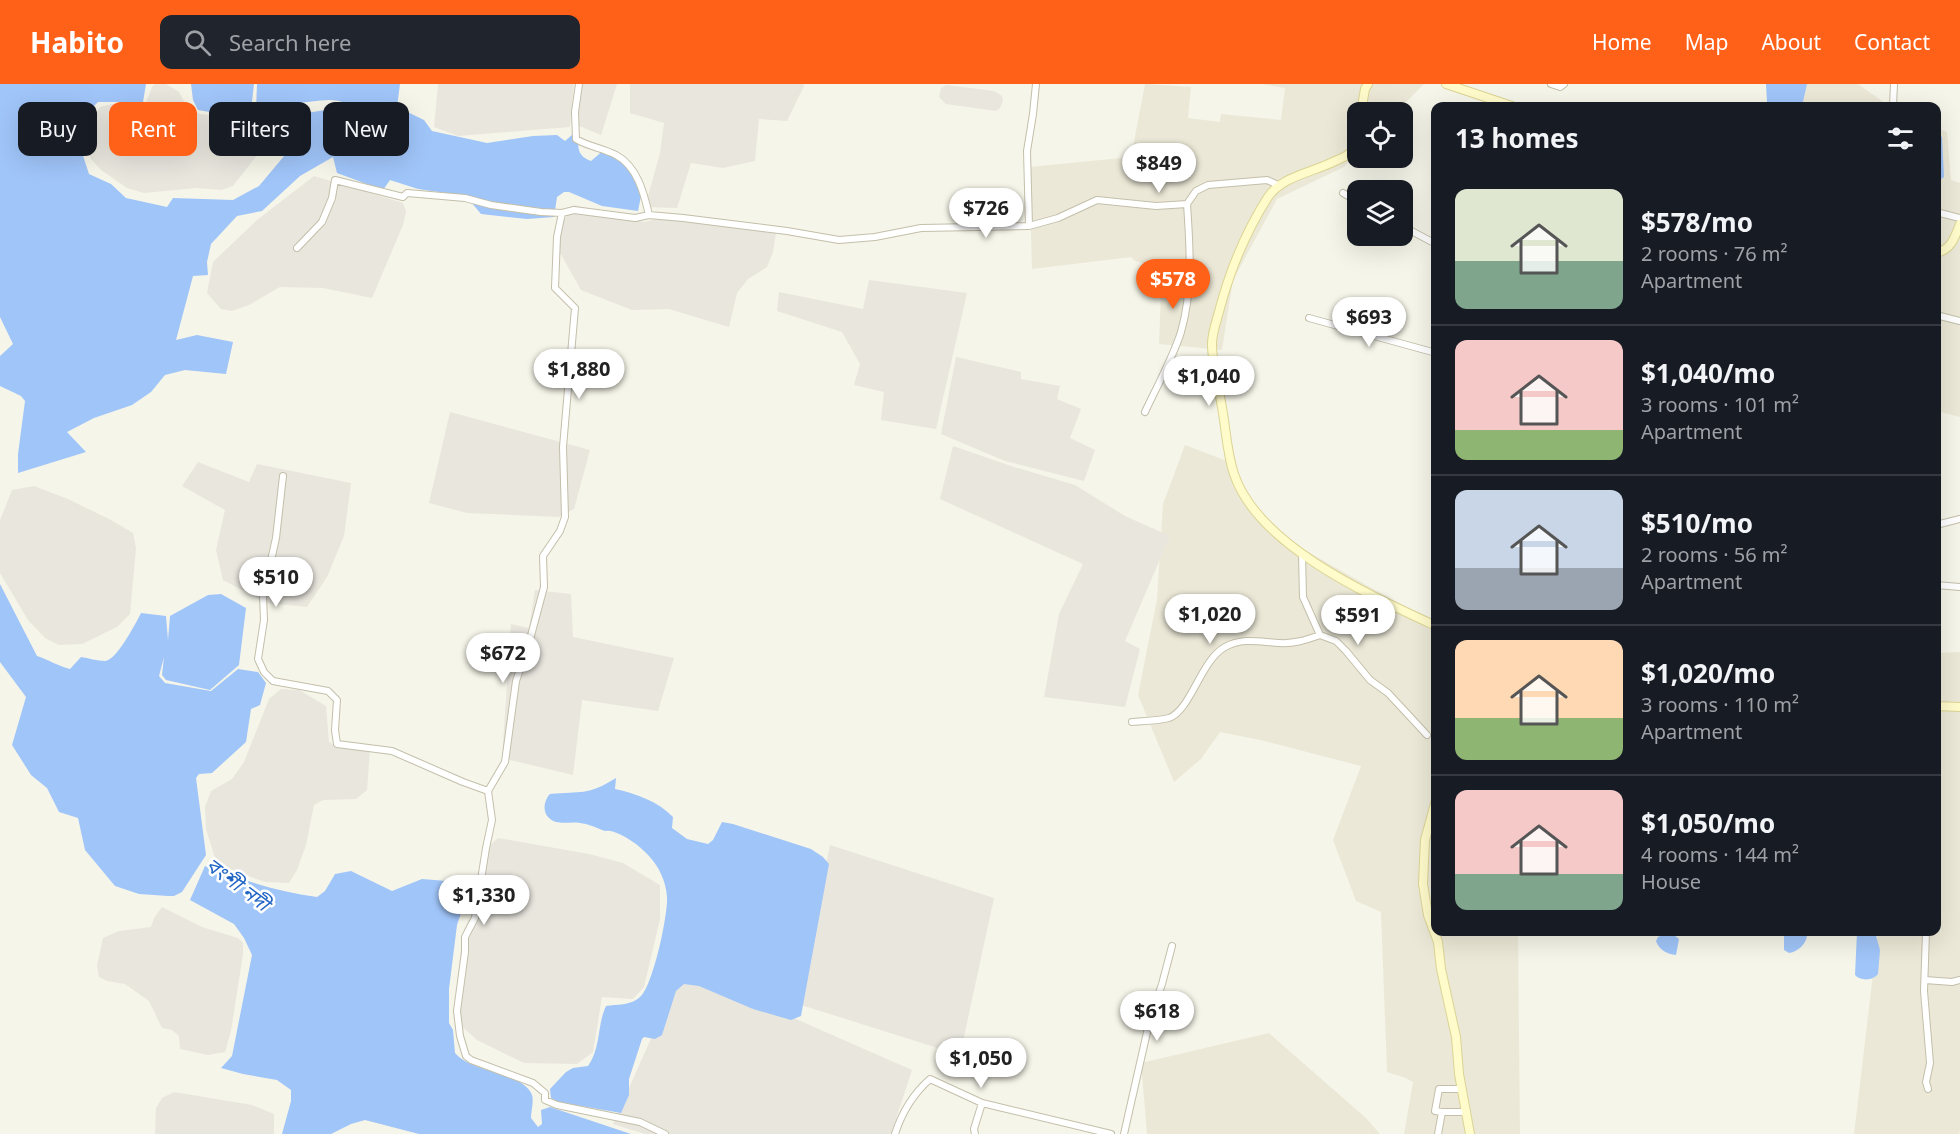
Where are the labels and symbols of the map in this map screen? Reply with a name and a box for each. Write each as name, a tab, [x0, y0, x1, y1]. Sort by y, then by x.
pin: $849	[1123, 143, 1195, 194]
pin: $726	[950, 188, 1022, 239]
pin: $578	[1137, 259, 1209, 310]
pin: $693	[1333, 297, 1405, 348]
pin: $1,880	[530, 349, 628, 400]
pin: $1,040	[1160, 356, 1258, 407]
pin: $510	[240, 557, 312, 608]
pin: $1,020	[1161, 594, 1259, 645]
pin: $591	[1322, 595, 1394, 646]
pin: $672	[467, 633, 539, 684]
water label: বংশী নদী	[201, 851, 278, 919]
pin: $1,330	[435, 875, 533, 926]
pin: $618	[1121, 991, 1193, 1042]
pin: $1,050	[932, 1038, 1030, 1089]

